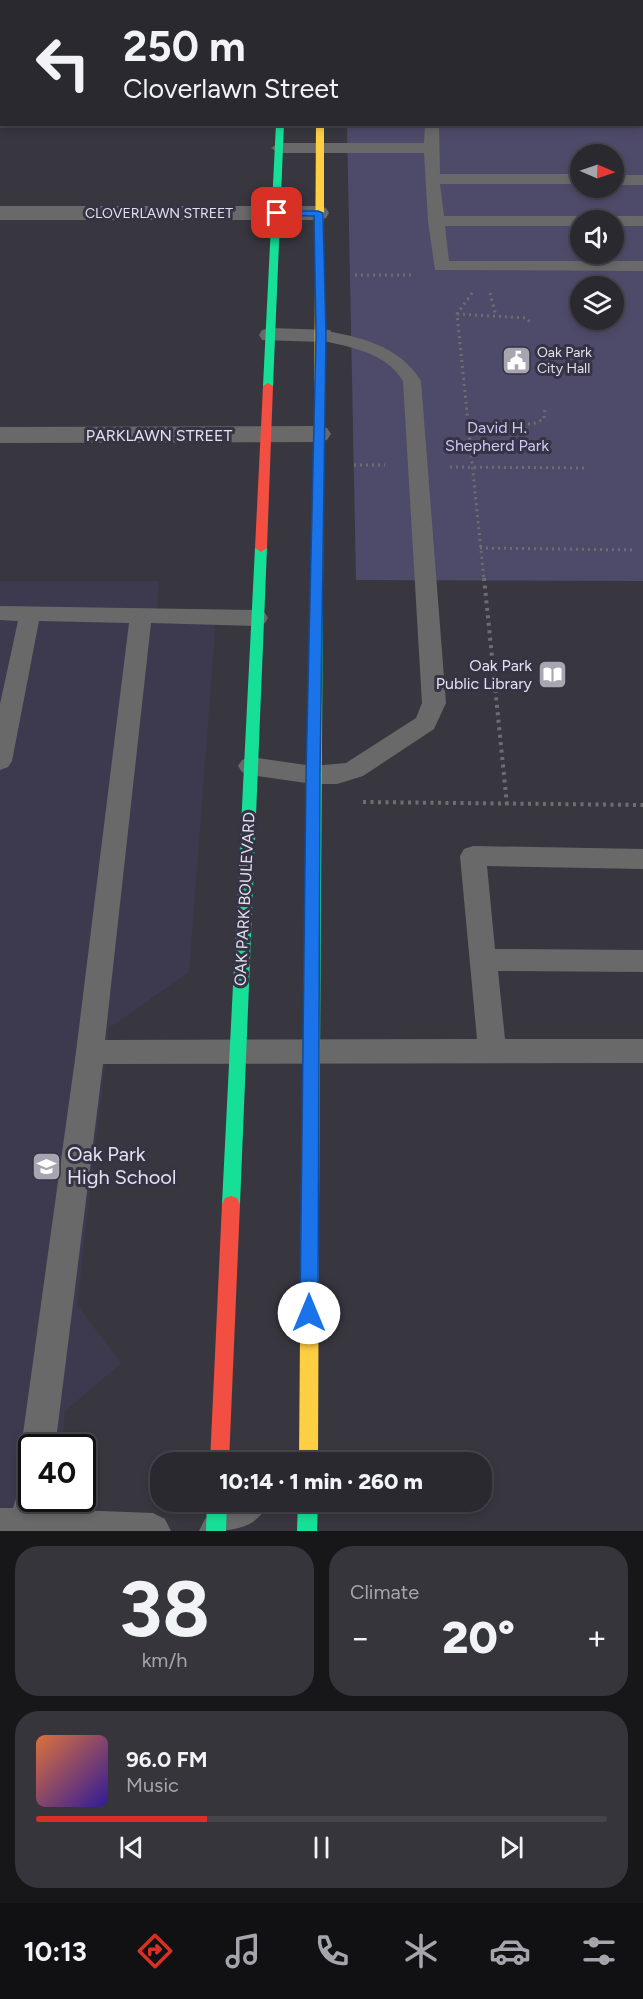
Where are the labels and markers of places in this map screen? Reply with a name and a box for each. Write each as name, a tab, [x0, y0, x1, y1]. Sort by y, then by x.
pin	[251, 187, 302, 238]
public building icon: Oak Park City Hall	[500, 344, 532, 376]
place label: Oak Park City Hall	[537, 344, 592, 377]
place label: Oak Park Public Library	[436, 656, 533, 693]
library icon: Oak Park Public Library	[537, 658, 569, 690]
place label: Oak Park High School	[67, 1142, 176, 1189]
school or university icon: Oak Park High School	[30, 1150, 62, 1182]

